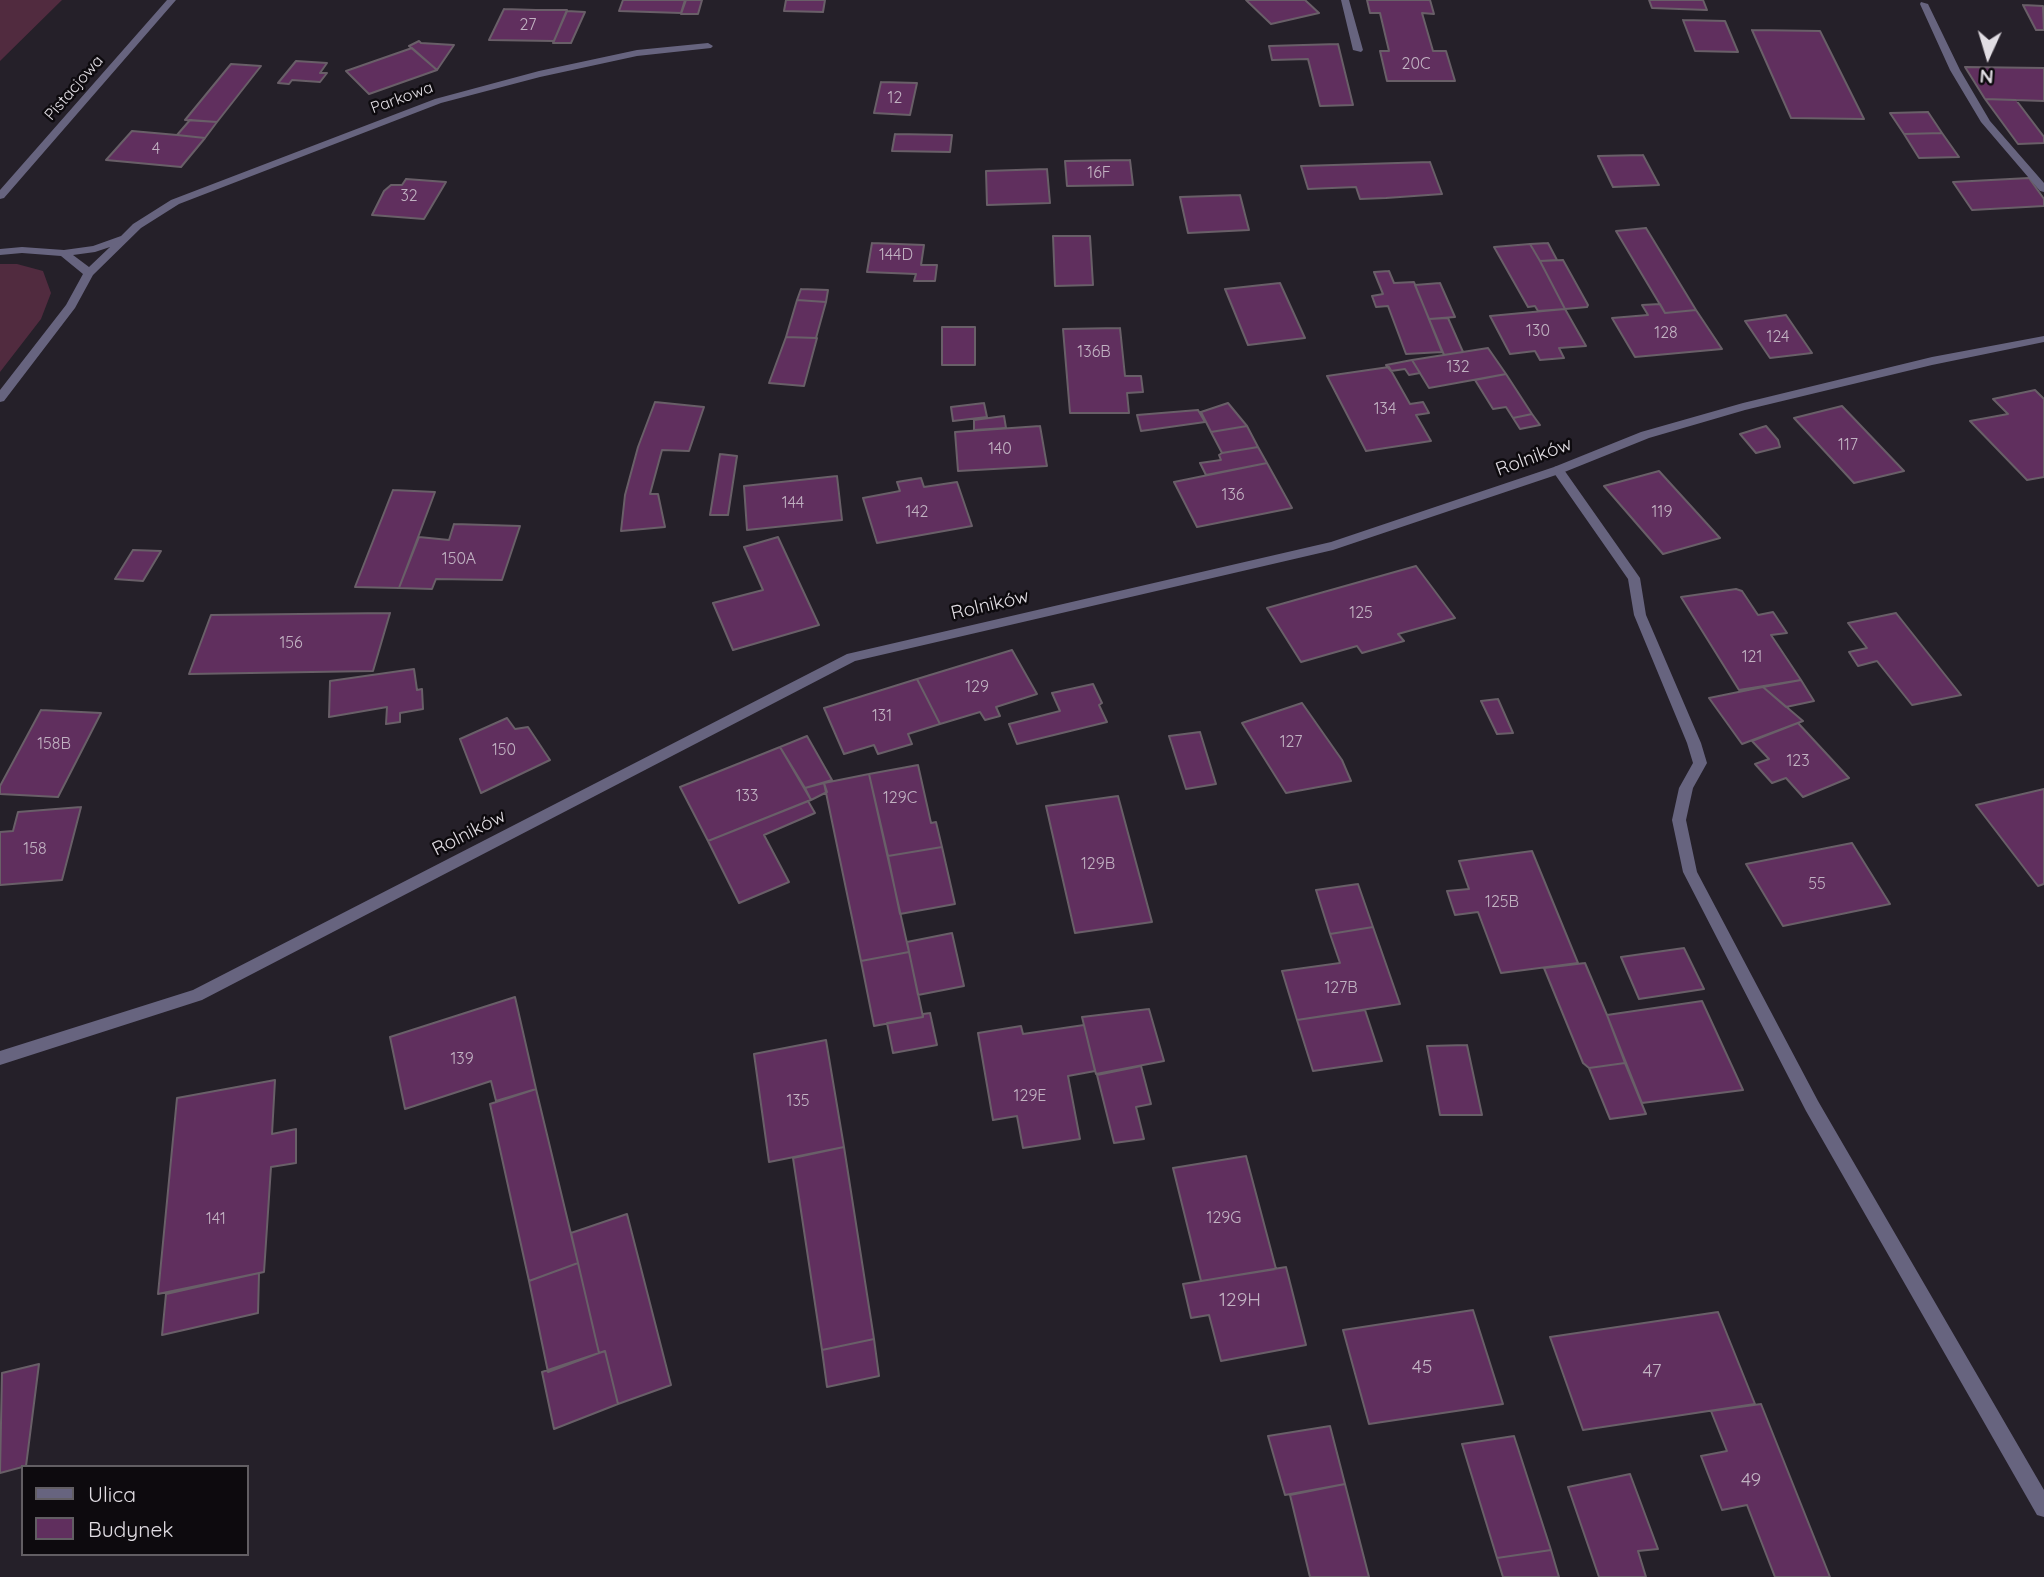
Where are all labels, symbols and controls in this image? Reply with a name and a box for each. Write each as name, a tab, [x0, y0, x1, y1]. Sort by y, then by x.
house number: 27	[520, 15, 536, 35]
north arrow	[1953, 21, 2023, 91]
street label: Pistacjowa	[41, 52, 107, 124]
house number: 20C	[1402, 54, 1430, 74]
text: N	[1979, 64, 1994, 89]
street label: Parkowa	[368, 78, 436, 118]
house number: 12	[888, 88, 902, 108]
house number: 4	[152, 139, 160, 159]
house number: 16F	[1087, 163, 1111, 183]
house number: 32	[400, 186, 418, 206]
house number: 144D	[879, 245, 913, 265]
house number: 130	[1526, 321, 1550, 341]
house number: 128	[1654, 323, 1678, 343]
house number: 124	[1767, 327, 1789, 347]
house number: 136B	[1077, 342, 1111, 362]
house number: 132	[1446, 357, 1470, 377]
house number: 134	[1374, 399, 1396, 419]
street label: Rolników	[1493, 433, 1575, 481]
house number: 117	[1838, 435, 1858, 455]
house number: 140	[988, 439, 1012, 459]
house number: 136	[1222, 485, 1244, 505]
house number: 144	[782, 493, 804, 513]
house number: 142	[906, 502, 928, 522]
house number: 119	[1652, 502, 1672, 522]
house number: 150A	[442, 549, 476, 569]
street label: Rolników	[949, 585, 1031, 625]
house number: 125	[1349, 603, 1373, 623]
house number: 156	[279, 633, 303, 653]
house number: 121	[1742, 647, 1762, 667]
house number: 129	[965, 677, 989, 697]
house number: 131	[872, 706, 892, 726]
house number: 127	[1280, 732, 1302, 752]
house number: 158B	[37, 734, 71, 754]
house number: 150	[492, 740, 516, 760]
house number: 123	[1786, 751, 1810, 771]
house number: 133	[736, 786, 758, 806]
house number: 129C	[883, 788, 917, 808]
street label: Rolników	[428, 805, 510, 861]
house number: 158	[23, 839, 47, 859]
house number: 129B	[1081, 854, 1115, 874]
house number: 55	[1808, 874, 1826, 894]
house number: 125B	[1485, 892, 1519, 912]
house number: 127B	[1324, 978, 1358, 998]
house number: 139	[450, 1049, 474, 1069]
house number: 129E	[1014, 1086, 1046, 1106]
house number: 135	[786, 1091, 810, 1111]
house number: 129G	[1207, 1208, 1241, 1228]
house number: 141	[206, 1209, 226, 1229]
house number: 129H	[1219, 1289, 1261, 1311]
house number: 45	[1412, 1356, 1432, 1378]
house number: 47	[1642, 1360, 1662, 1382]
legend	[21, 1465, 248, 1556]
house number: 49	[1741, 1469, 1761, 1491]
text: Ulica	[88, 1481, 136, 1507]
text: Budynek	[88, 1516, 174, 1542]

